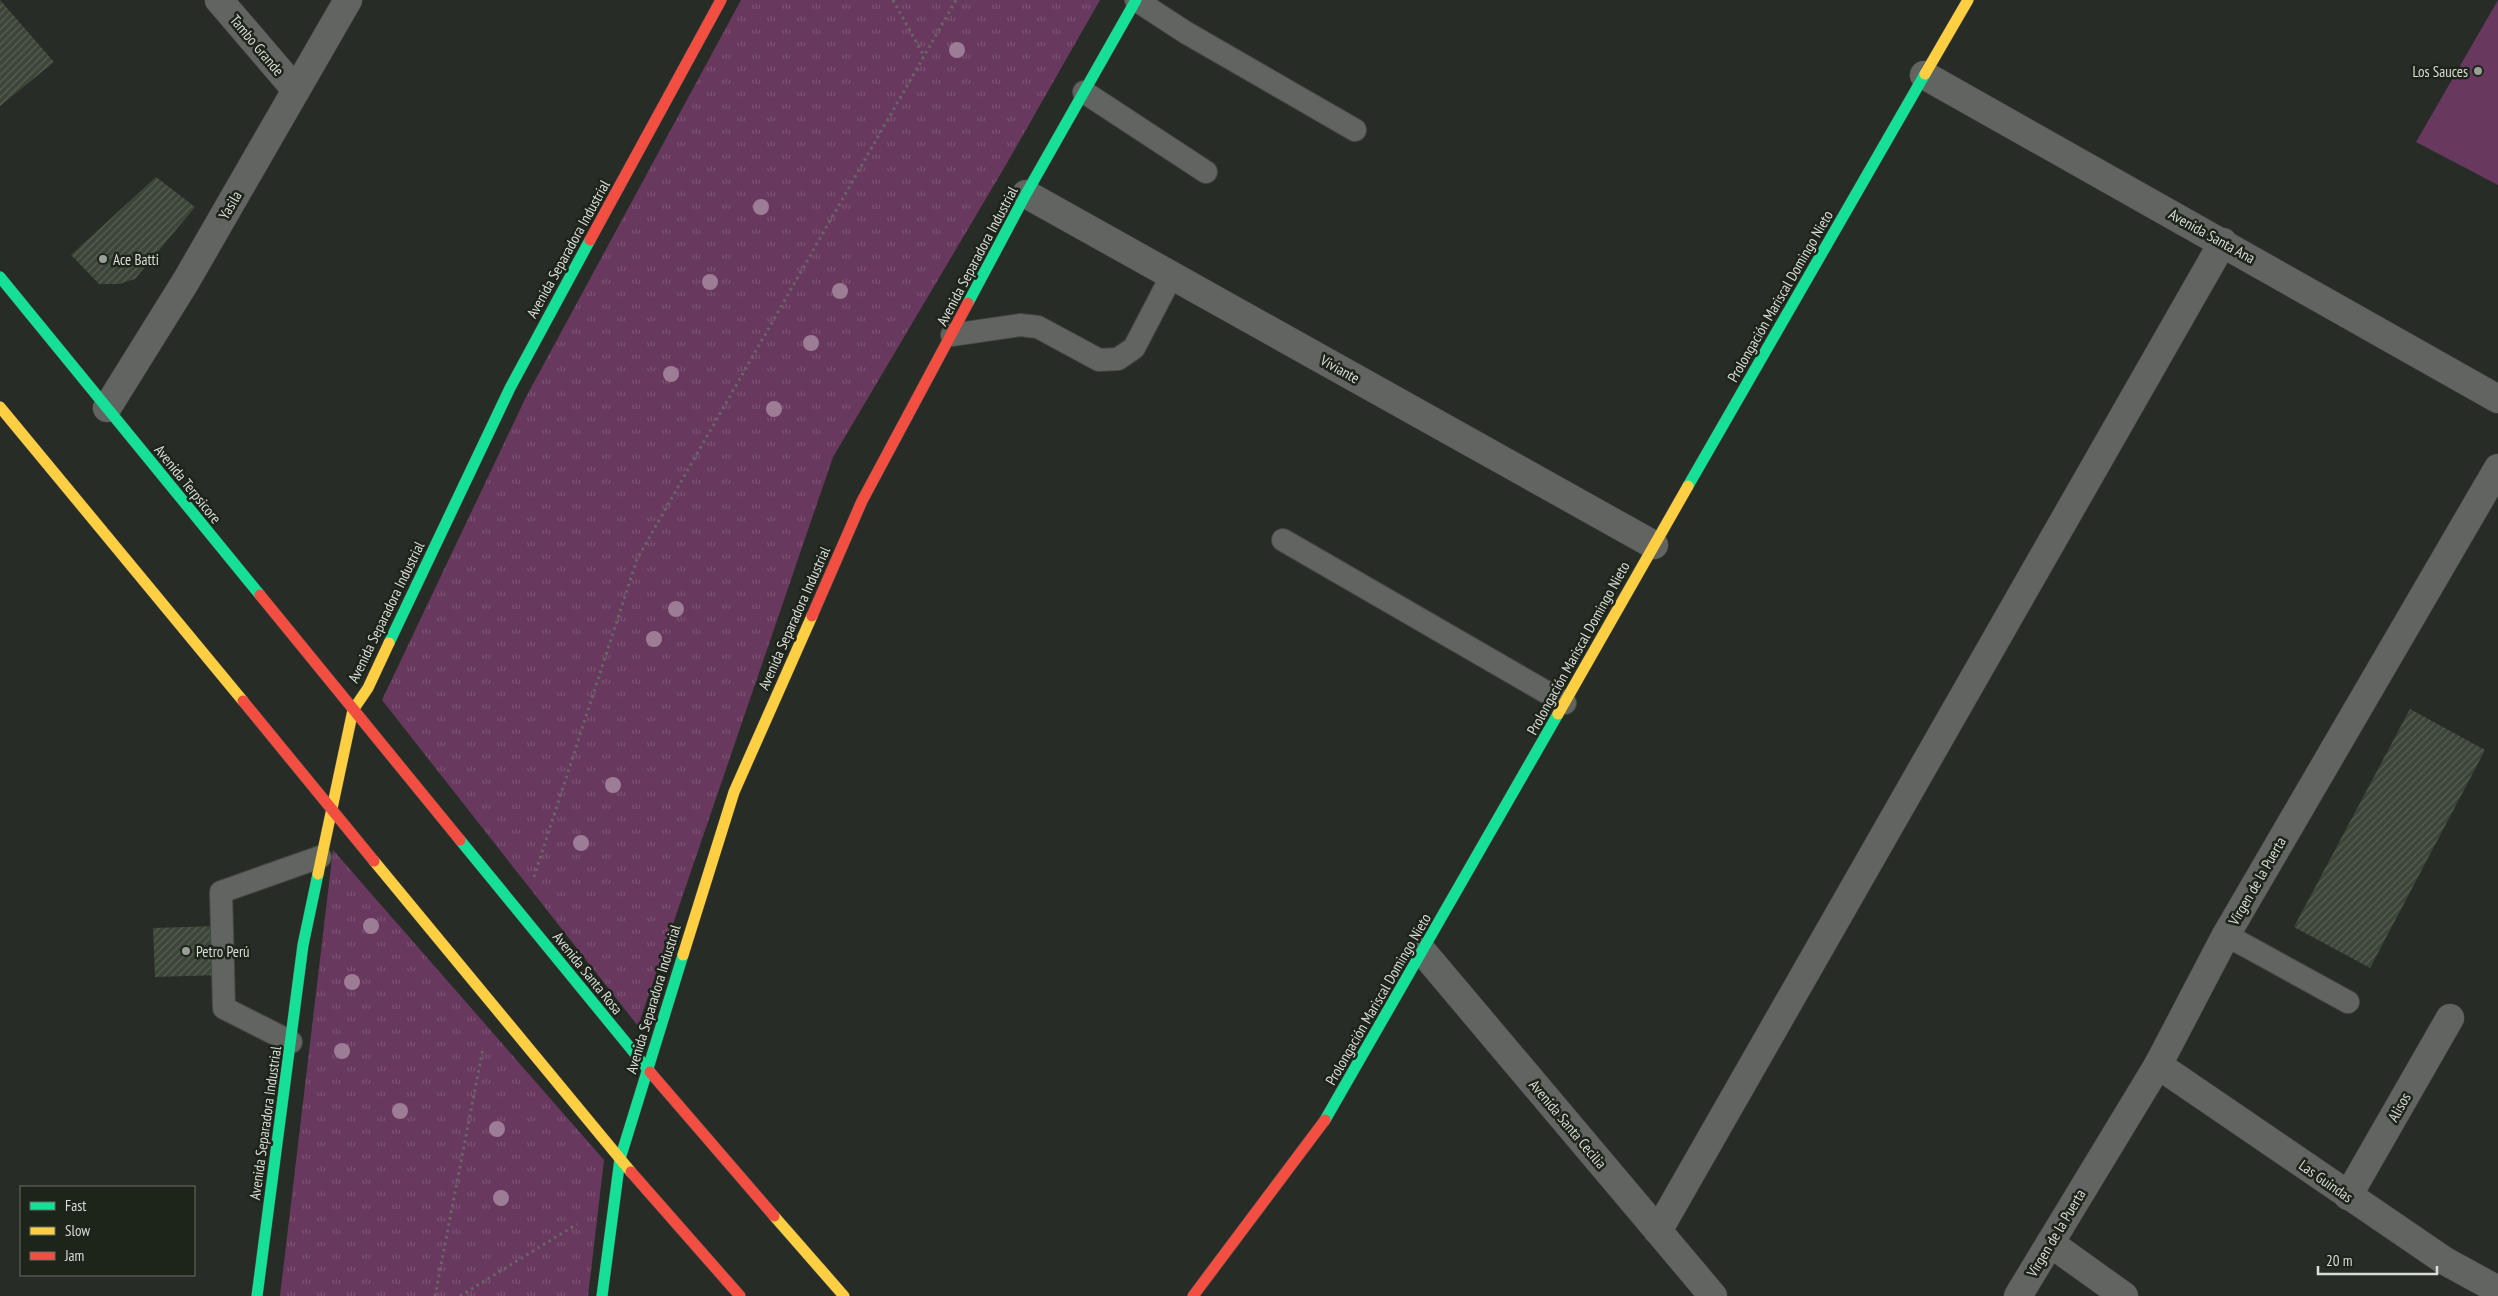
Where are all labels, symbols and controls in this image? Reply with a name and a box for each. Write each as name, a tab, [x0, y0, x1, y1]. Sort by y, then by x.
street label: Tambo Grande	[226, 10, 288, 80]
place label: Los Sauces	[2412, 62, 2468, 81]
marker: Los Sauces	[2472, 65, 2484, 77]
street label: Avenida Separadora Industrial	[522, 176, 614, 321]
street label: Avenida Separadora Industrial	[932, 183, 1022, 329]
street label: Yasila	[214, 187, 246, 223]
street label: Avenida Santa Ana	[2166, 204, 2258, 268]
street label: Prolongación Mariscal Domingo Nieto	[1723, 207, 1837, 385]
place label: Ace Batti	[113, 250, 159, 269]
marker: Ace Batti	[97, 253, 109, 265]
street label: Viviante	[1316, 350, 1363, 388]
street label: Avenida Terpsicore	[150, 441, 226, 527]
street label: Avenida Separadora Industrial	[344, 538, 429, 686]
street label: Avenida Separadora Industrial	[754, 543, 834, 693]
street label: Prolongación Mariscal Domingo Nieto	[1522, 558, 1634, 738]
street label: Virgen de la Puerta	[2224, 833, 2290, 929]
street label: Prolongación Mariscal Domingo Nieto	[1321, 910, 1435, 1088]
street label: Avenida Separadora Industrial	[621, 922, 685, 1076]
street label: Avenida Santa Rosa	[549, 928, 627, 1018]
place label: Petro Perú	[196, 942, 250, 961]
marker: Petro Perú	[180, 945, 192, 957]
street label: Avenida Separadora Industrial	[245, 1045, 285, 1201]
street label: Avenida Santa Cecilia	[1525, 1076, 1611, 1172]
street label: Alisos	[2383, 1089, 2415, 1125]
street label: Las Guindas	[2295, 1156, 2357, 1206]
legend	[20, 1186, 195, 1276]
street label: Virgen de la Puerta	[2022, 1186, 2090, 1281]
text: Fast	[65, 1196, 86, 1215]
text: Slow	[65, 1221, 90, 1240]
scale bar	[2318, 1244, 2437, 1276]
text: Jam	[64, 1246, 84, 1265]
text: 20 m	[2326, 1251, 2352, 1270]

